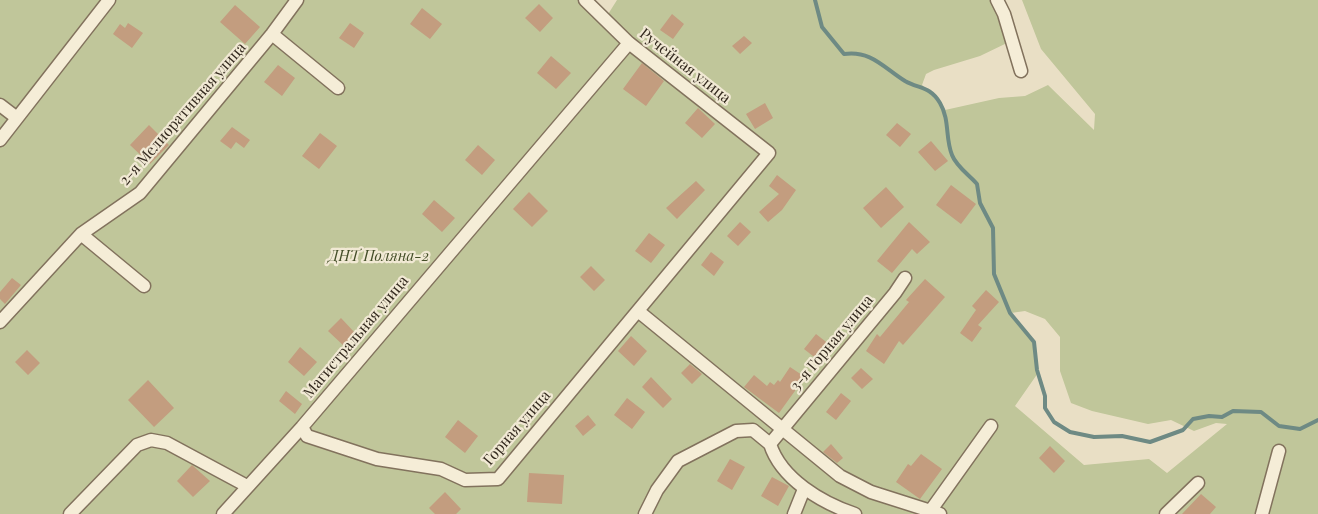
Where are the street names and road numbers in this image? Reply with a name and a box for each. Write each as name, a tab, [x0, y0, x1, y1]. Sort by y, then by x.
street label: Ручейная улица	[636, 25, 734, 107]
street label: 2-я Мелиоративная улица	[116, 39, 250, 189]
street label: Магистральная улица	[300, 272, 412, 402]
street label: 3-я Горная улица	[787, 292, 877, 394]
street label: Горная улица	[480, 387, 554, 469]

